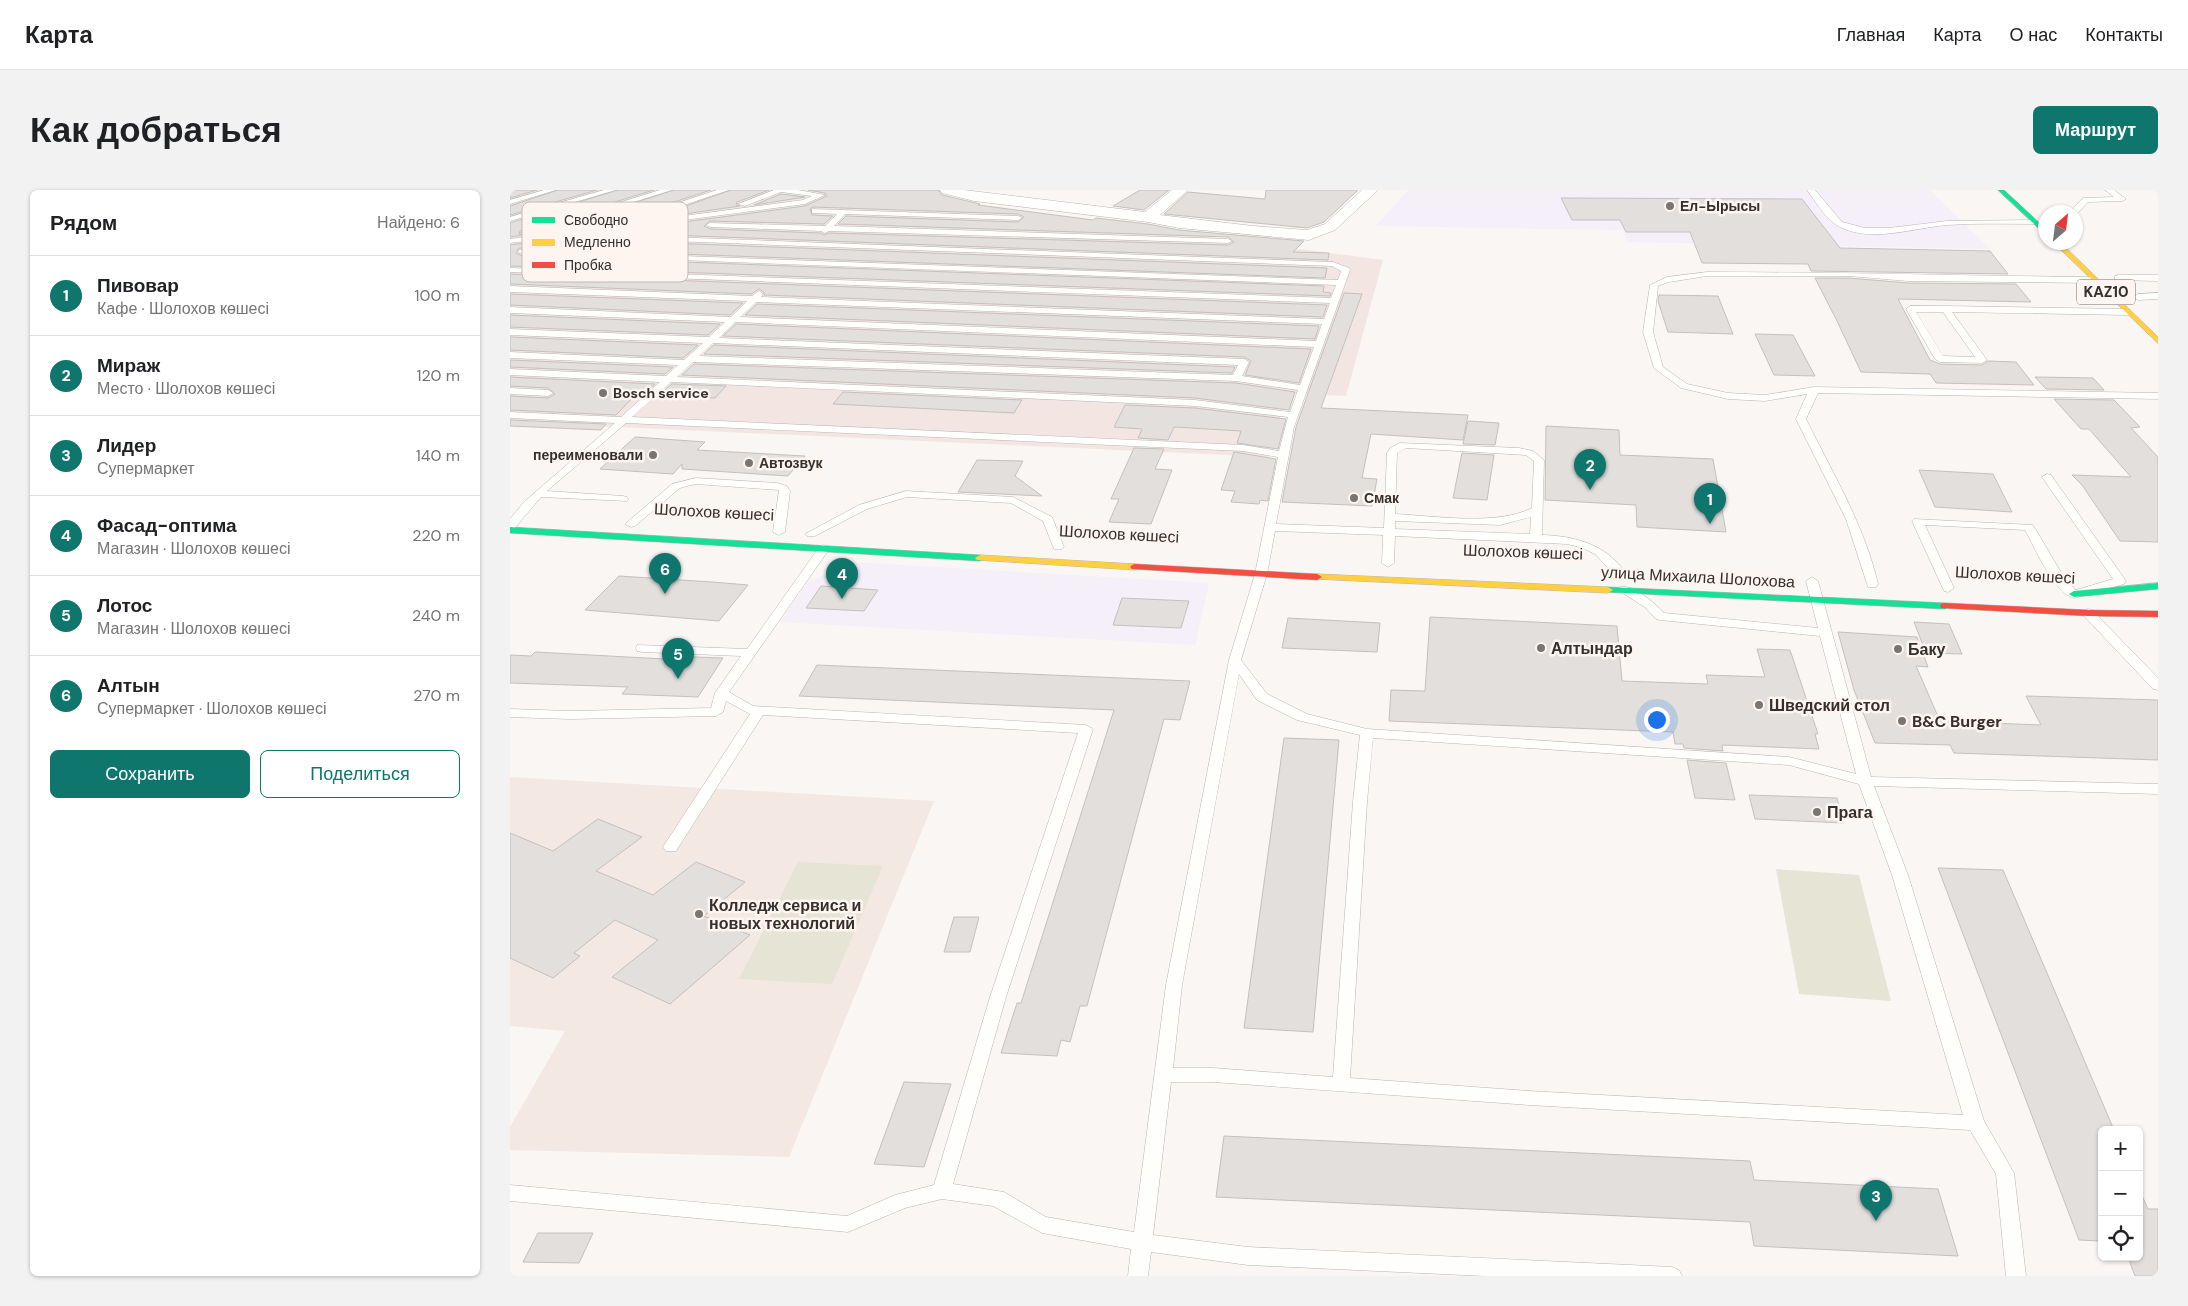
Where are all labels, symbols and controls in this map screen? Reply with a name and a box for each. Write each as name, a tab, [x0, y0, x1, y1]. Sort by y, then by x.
text: Карта	[25, 19, 93, 50]
text: Главная	[1837, 23, 1905, 47]
text: Карта	[1933, 23, 1982, 47]
text: О нас	[2010, 23, 2057, 47]
text: Контакты	[2085, 23, 2163, 47]
button: Маршрут	[2033, 106, 2158, 154]
text: Как добраться	[30, 107, 282, 153]
place label: Ел-Ырысы	[1680, 197, 1760, 215]
marker: Ел-Ырысы	[1664, 200, 1676, 212]
legend	[522, 202, 688, 282]
north arrow	[2038, 205, 2083, 250]
text: Рядом	[50, 209, 117, 237]
text: Свободно	[564, 211, 629, 229]
text: Найдено: 6	[377, 212, 460, 233]
text: Медленно	[564, 233, 631, 251]
text: Пробка	[564, 256, 612, 274]
text: Пивовар	[97, 273, 179, 298]
road number: KAZ10	[2077, 280, 2135, 304]
text: 1	[63, 285, 69, 306]
text: 100 m	[415, 285, 460, 306]
text: Кафе · Шолохов көшесі	[97, 298, 269, 319]
text: Мираж	[97, 353, 160, 378]
text: 2	[61, 365, 71, 386]
text: 120 m	[416, 365, 460, 386]
text: Место · Шолохов көшесі	[97, 378, 275, 399]
place label: Bosch service	[613, 384, 709, 402]
marker: Bosch service	[597, 387, 609, 399]
text: Лидер	[97, 433, 156, 458]
text: 3	[61, 445, 71, 466]
text: 140 m	[416, 445, 460, 466]
place label: переименовали	[533, 446, 643, 464]
marker: переименовали	[647, 449, 659, 461]
pin: 2	[1574, 449, 1606, 490]
place label: Автозвук	[759, 454, 824, 472]
marker: Автозвук	[743, 457, 755, 469]
text: Супермаркет	[97, 458, 195, 479]
pin: 1	[1694, 483, 1726, 524]
place label: Смак	[1364, 489, 1400, 507]
marker: Смак	[1348, 492, 1360, 504]
street label: Шолохов көшесі	[653, 498, 775, 526]
text: Фасад-оптима	[97, 513, 237, 538]
street label: Шолохов көшесі	[1058, 520, 1180, 548]
text: 4	[61, 525, 71, 546]
text: 220 m	[412, 525, 460, 546]
text: Магазин · Шолохов көшесі	[97, 538, 291, 559]
street label: Шолохов көшесі	[1463, 539, 1583, 565]
pin: 6	[649, 553, 681, 594]
pin: 4	[826, 558, 858, 599]
street label: улица Михаила Шолохова	[1601, 561, 1796, 593]
street label: Шолохов көшесі	[1954, 561, 2076, 589]
text: Лотос	[97, 593, 152, 618]
text: 5	[61, 605, 71, 626]
text: 240 m	[412, 605, 460, 626]
text: Магазин · Шолохов көшесі	[97, 618, 291, 639]
pin: 5	[662, 638, 694, 679]
place label: Алтындар	[1551, 638, 1633, 659]
place label: Баку	[1908, 639, 1945, 660]
marker: Алтындар	[1535, 642, 1547, 654]
marker: Баку	[1892, 643, 1904, 655]
text: Алтын	[97, 673, 160, 698]
text: 6	[61, 685, 71, 706]
text: 270 m	[413, 685, 460, 706]
place label: Шведский стол	[1769, 695, 1890, 716]
text: Супермаркет · Шолохов көшесі	[97, 698, 326, 719]
marker: Шведский стол	[1753, 699, 1765, 711]
your location	[1644, 707, 1670, 733]
place label: B&C Burger	[1912, 711, 2002, 732]
marker: B&C Burger	[1896, 715, 1908, 727]
button: Сохранить	[50, 750, 250, 798]
button: Поделиться	[260, 750, 460, 798]
place label: Прага	[1827, 802, 1873, 823]
marker: Прага	[1811, 806, 1823, 818]
place label: Колледж сервиса и новых технологий	[709, 895, 861, 934]
marker: Колледж сервиса и новых технологий	[693, 908, 705, 920]
map controls	[2098, 1126, 2143, 1261]
button: +	[2098, 1126, 2143, 1171]
button: −	[2098, 1171, 2143, 1216]
pin: 3	[1860, 1180, 1892, 1221]
button: locate	[2098, 1216, 2143, 1261]

